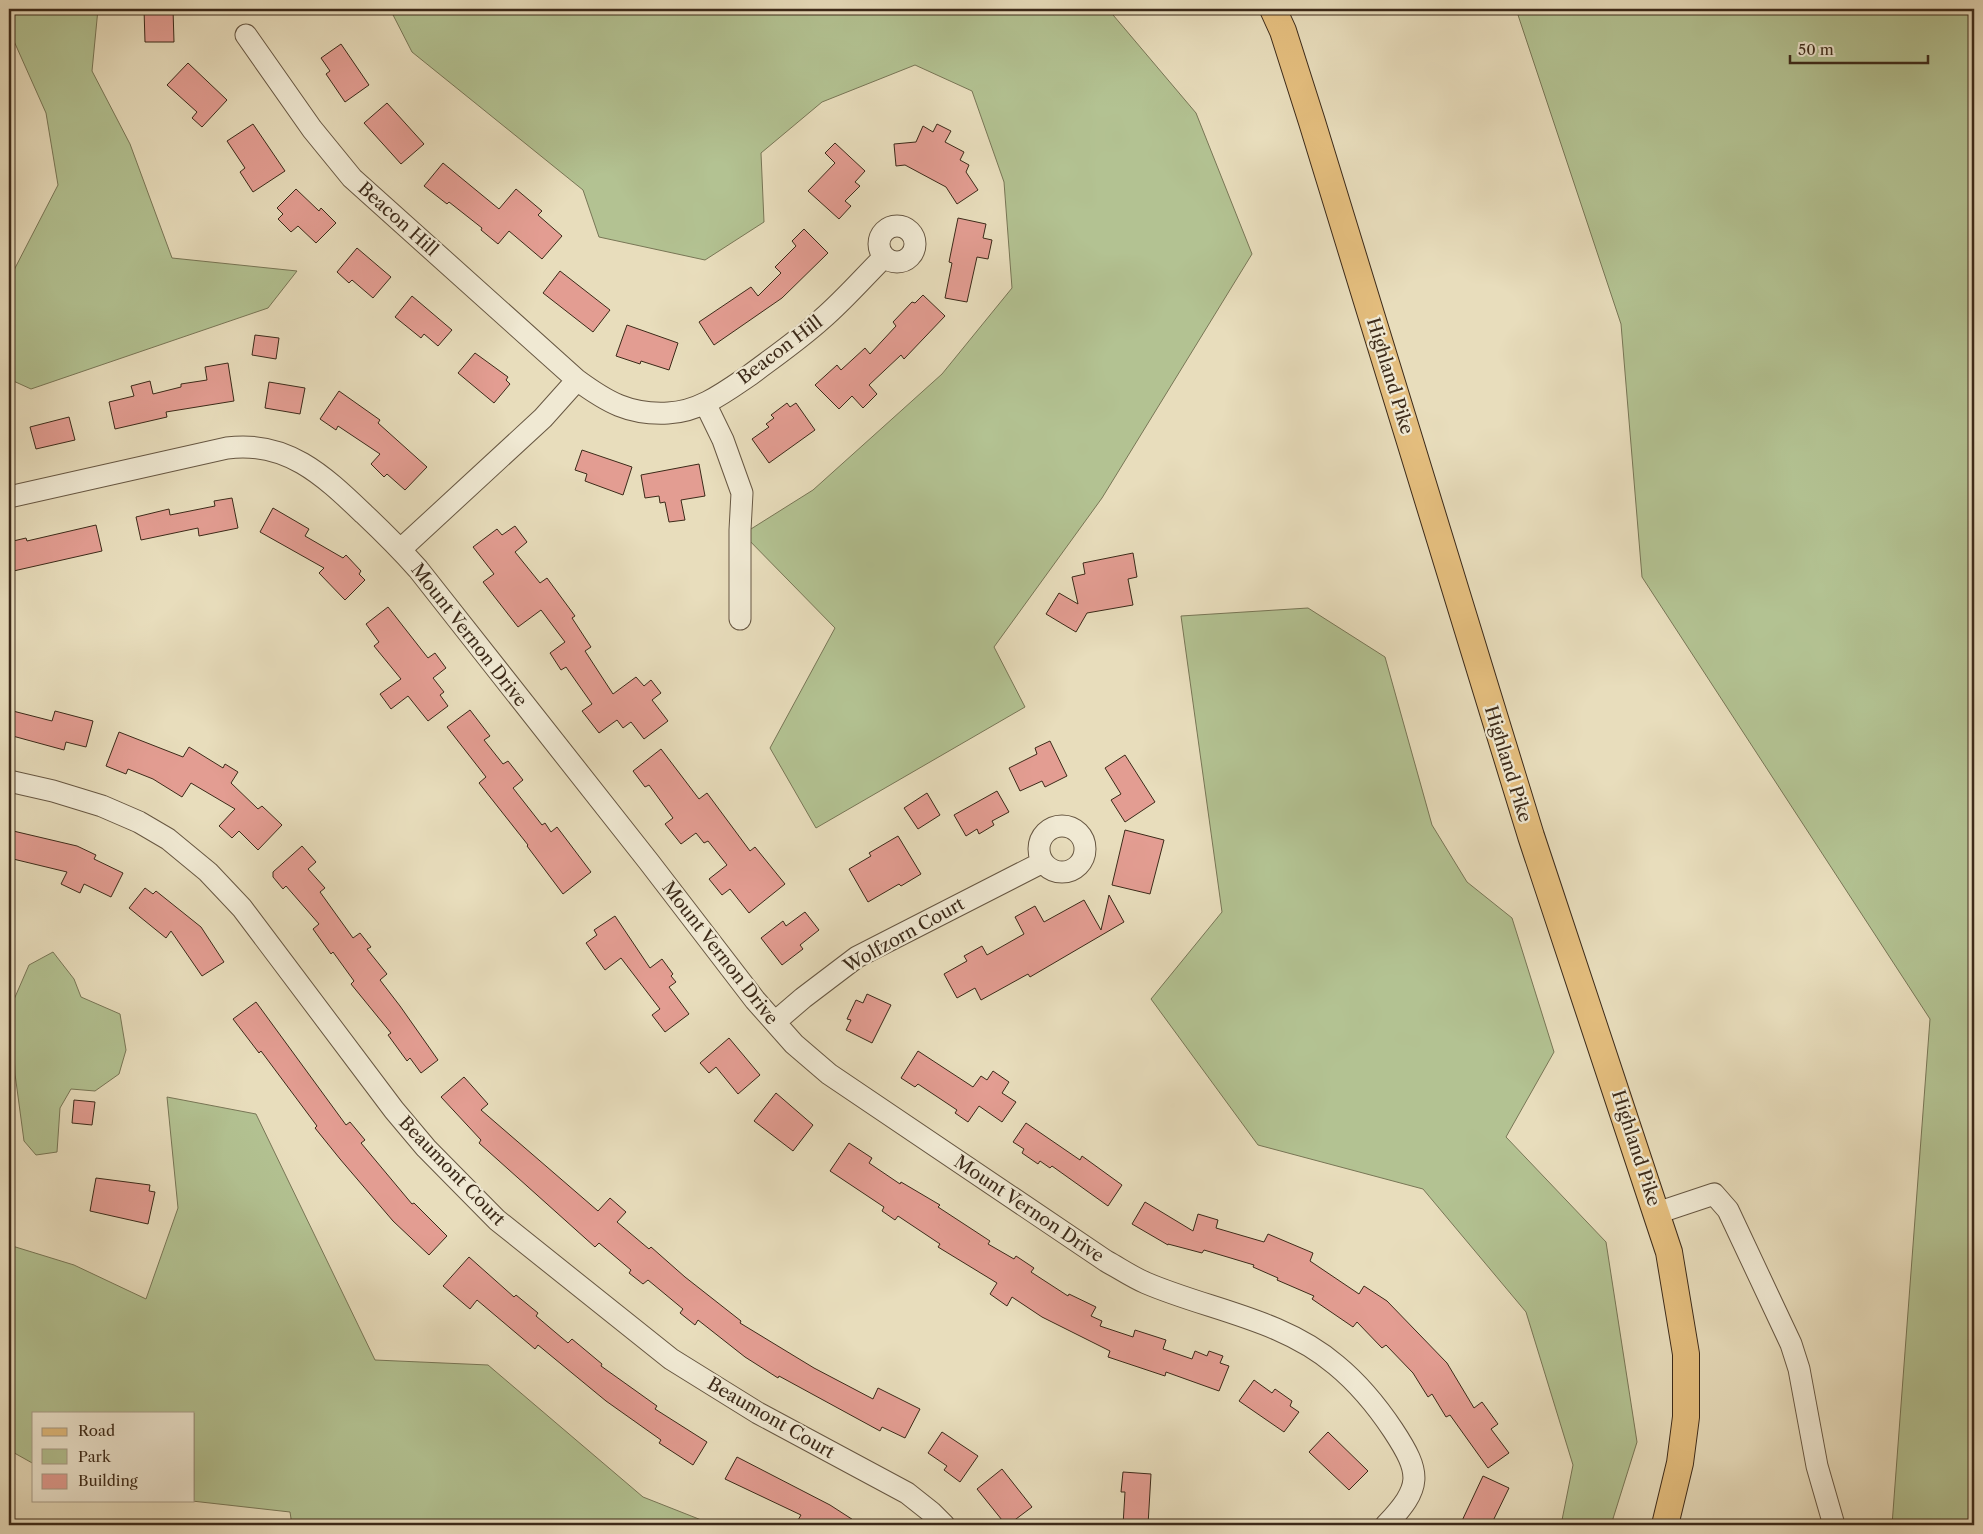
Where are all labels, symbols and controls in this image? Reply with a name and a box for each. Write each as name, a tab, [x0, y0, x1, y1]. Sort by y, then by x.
scale bar	[1790, 32, 1928, 64]
text: 50 m	[1798, 40, 1834, 59]
street label: Beacon Hill	[353, 177, 443, 261]
street label: Beacon Hill	[733, 311, 827, 389]
street label: Highland Pike	[1362, 315, 1418, 437]
street label: Mount Vernon Drive	[406, 559, 532, 711]
street label: Highland Pike	[1480, 703, 1536, 825]
street label: Mount Vernon Drive	[657, 877, 783, 1029]
street label: Wolfzorn Court	[839, 892, 969, 978]
street label: Highland Pike	[1607, 1087, 1665, 1209]
street label: Beaumont Court	[394, 1112, 510, 1231]
street label: Mount Vernon Drive	[950, 1151, 1108, 1267]
street label: Beaumont Court	[703, 1373, 839, 1464]
legend	[32, 1412, 195, 1502]
text: Road	[78, 1421, 115, 1440]
text: Park	[78, 1447, 112, 1466]
text: Building	[78, 1471, 138, 1490]

